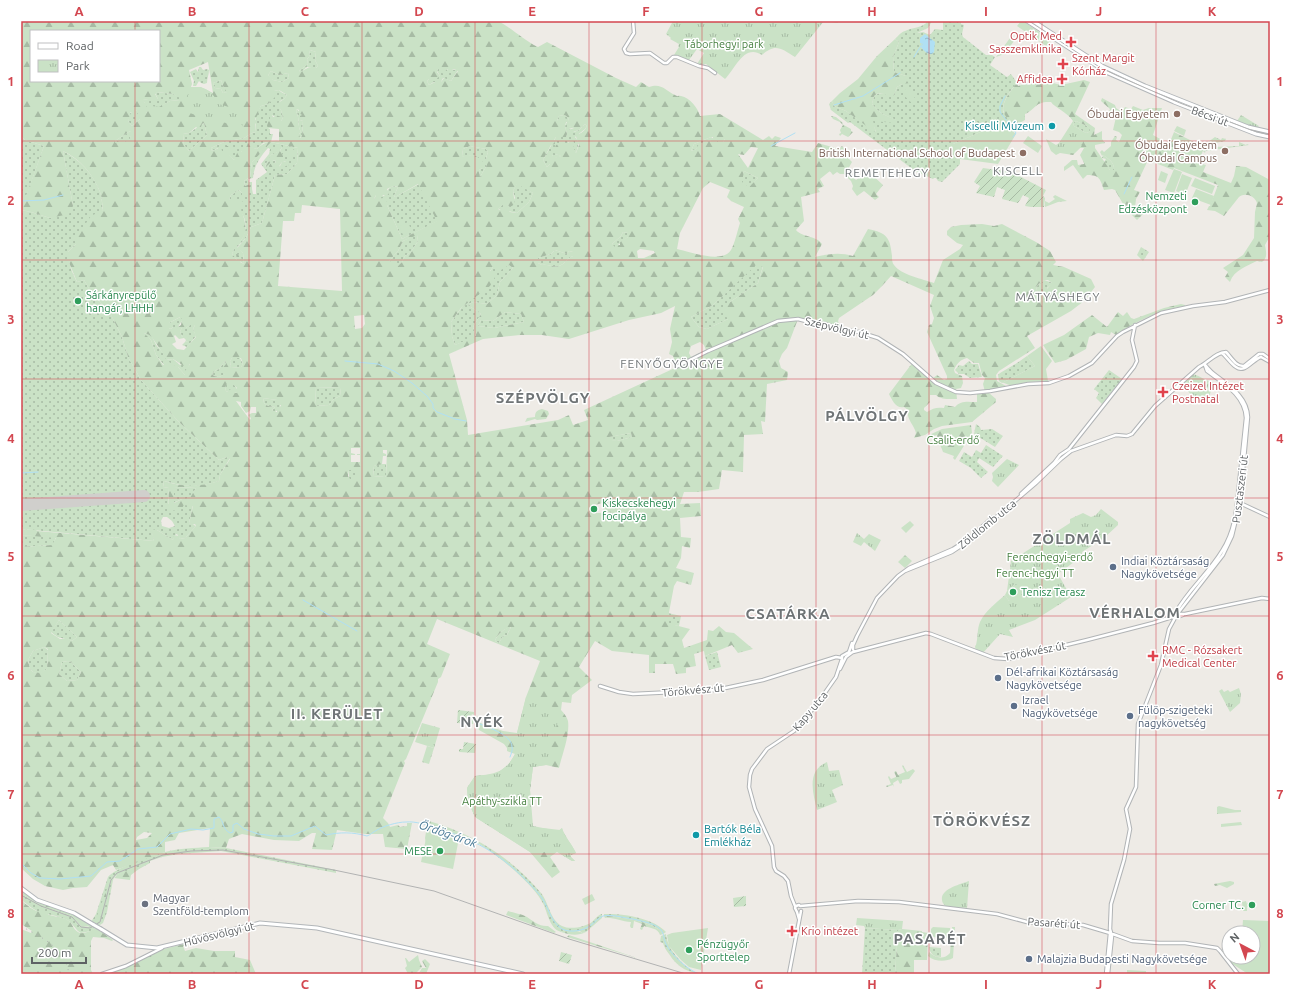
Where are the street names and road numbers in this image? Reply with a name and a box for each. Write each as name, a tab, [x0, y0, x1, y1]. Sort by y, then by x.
street label: Bécsi út	[1190, 104, 1231, 128]
street label: Szépvölgyi út	[804, 315, 871, 341]
street label: Pusztaszeri út	[1230, 454, 1250, 524]
street label: Zöldlomb utca	[956, 497, 1018, 551]
street label: Törökvész út	[1003, 639, 1068, 663]
street label: Törökvész út	[661, 681, 725, 699]
street label: Kapy utca	[790, 689, 830, 733]
street label: Pasaréti út	[1027, 915, 1081, 931]
street label: Hűvösvölgyi út	[182, 919, 256, 949]

